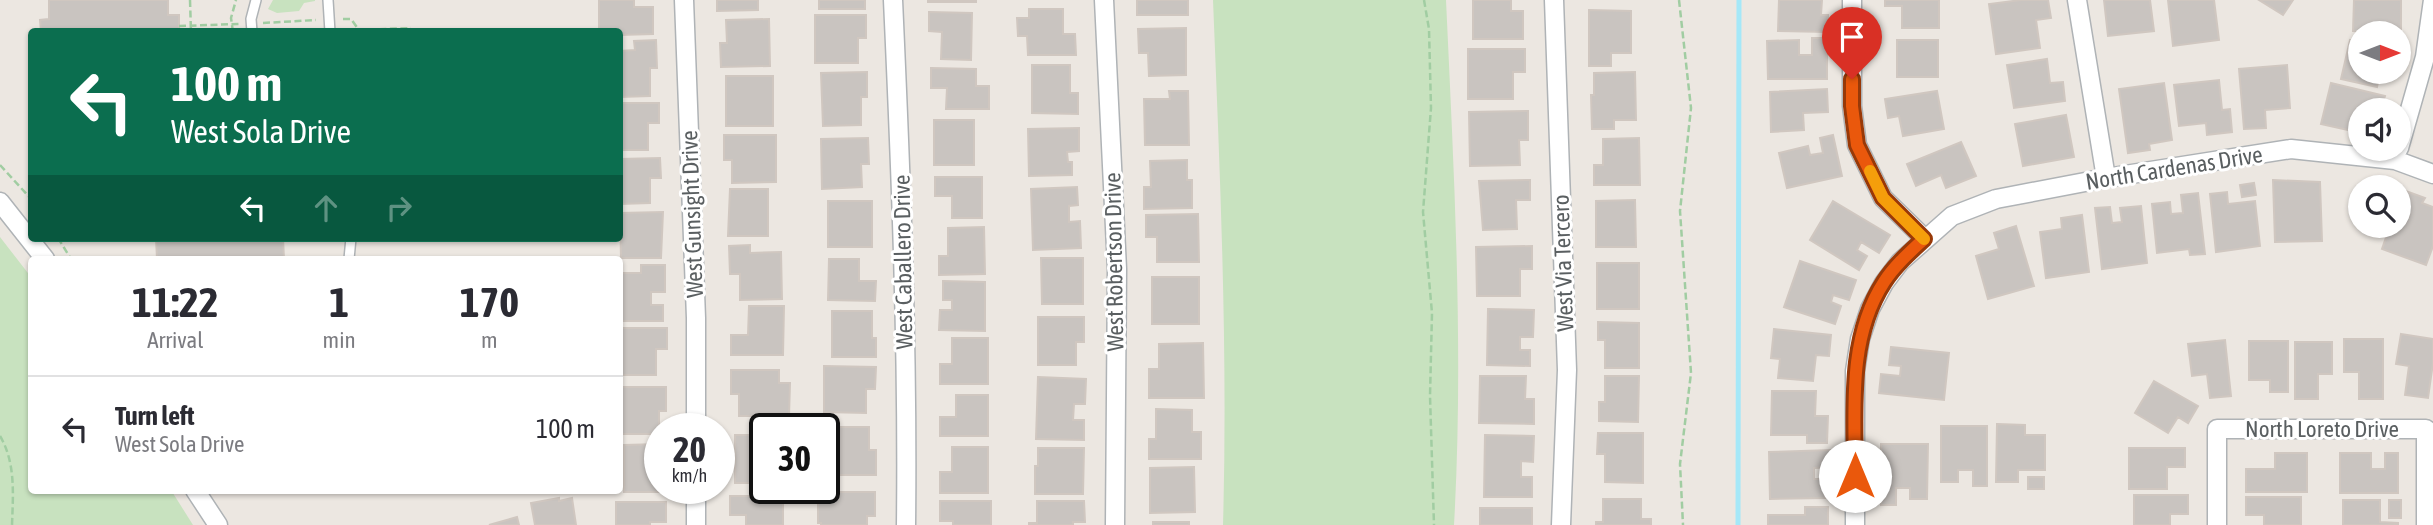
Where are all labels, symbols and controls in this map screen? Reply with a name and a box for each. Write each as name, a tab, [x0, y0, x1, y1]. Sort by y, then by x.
pin	[1822, 7, 1882, 79]
icon: arrive	[1833, 18, 1871, 56]
north arrow	[2348, 21, 2412, 84]
map controls	[2348, 21, 2411, 238]
text: 100 m	[171, 55, 282, 111]
icon: left	[56, 56, 147, 147]
button: sound	[2348, 98, 2411, 161]
text: West Sola Drive	[171, 113, 351, 150]
street label: West Gunsight Drive	[676, 130, 708, 298]
street label: North Cardenas Drive	[2084, 141, 2264, 195]
street label: West Robertson Drive	[1099, 172, 1129, 352]
street label: West Caballero Drive	[888, 174, 918, 350]
button: search	[2348, 175, 2411, 238]
icon: left	[234, 189, 272, 227]
icon: ahead	[307, 189, 345, 227]
icon: right	[380, 189, 418, 227]
street label: West Via Tercero	[1548, 194, 1578, 332]
text: 11:22	[132, 278, 219, 326]
text: 1	[329, 278, 349, 326]
text: 170	[460, 278, 519, 326]
text: Arrival	[147, 327, 203, 353]
text: min	[323, 327, 356, 353]
text: m	[481, 327, 498, 353]
text: Turn left	[115, 401, 195, 431]
icon: left	[56, 410, 94, 448]
speed limit sign: 30	[749, 413, 840, 504]
text: 100 m	[536, 414, 595, 444]
street label: North Loreto Drive	[2245, 416, 2399, 442]
text: 20	[673, 429, 706, 469]
text: West Sola Drive	[115, 431, 244, 457]
position arrow	[1818, 439, 1892, 513]
text: km/h	[672, 465, 707, 486]

